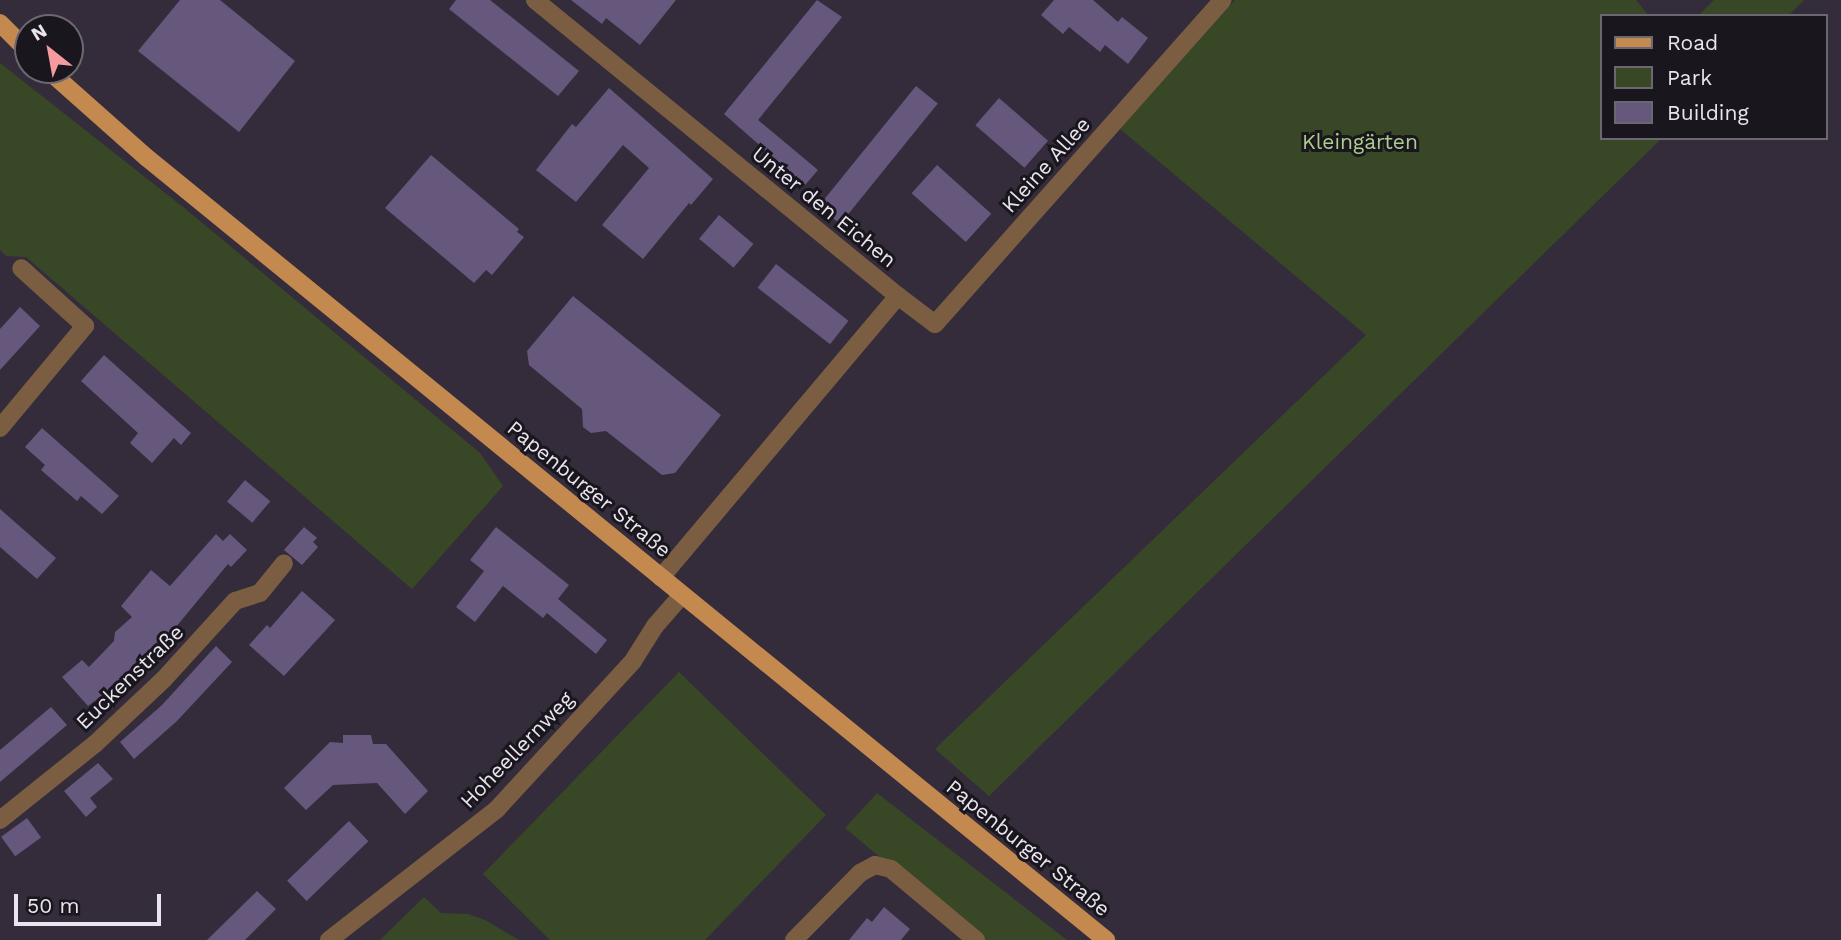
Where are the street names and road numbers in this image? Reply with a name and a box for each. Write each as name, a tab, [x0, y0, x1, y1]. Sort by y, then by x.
street label: Kleine Allee	[996, 112, 1096, 218]
street label: Unter den Eichen	[747, 141, 901, 273]
street label: Papenburger Straße	[502, 415, 676, 563]
street label: Euckenstraße	[71, 619, 189, 735]
street label: Hoheellernweg	[455, 687, 579, 813]
street label: Papenburger Straße	[941, 774, 1115, 922]

